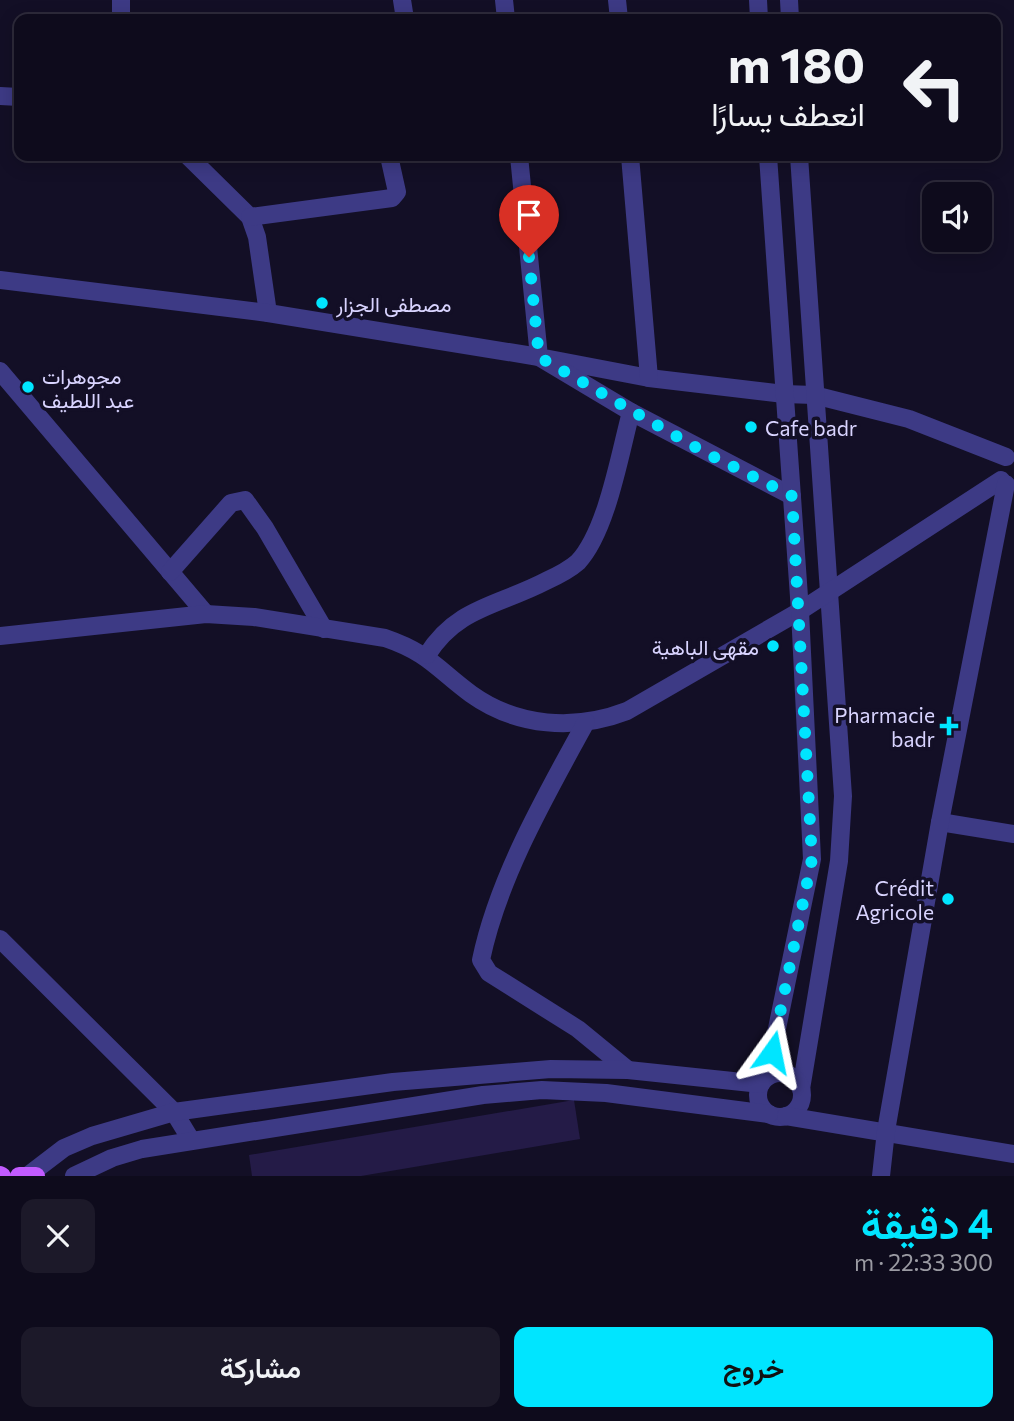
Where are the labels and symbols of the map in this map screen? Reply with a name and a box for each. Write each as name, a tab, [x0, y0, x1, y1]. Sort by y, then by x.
pin	[499, 185, 559, 257]
place label: مصطفى الجزار	[335, 291, 452, 318]
marker: مصطفى الجزار	[314, 295, 330, 311]
place label: مجوهرات عبد اللطيف	[42, 363, 134, 413]
marker: مجوهرات عبد اللطيف	[20, 379, 36, 395]
place label: Cafe badr	[765, 415, 857, 440]
marker: Cafe badr	[743, 419, 759, 435]
place label: مقهى الباهية	[652, 634, 759, 661]
marker: مقهى الباهية	[765, 638, 781, 654]
place label: Pharmacie badr	[834, 702, 935, 751]
marker: Pharmacie badr	[941, 718, 957, 734]
place label: Crédit Agricole	[855, 875, 934, 924]
marker: Crédit Agricole	[940, 891, 956, 907]
position arrow	[735, 1015, 809, 1089]

